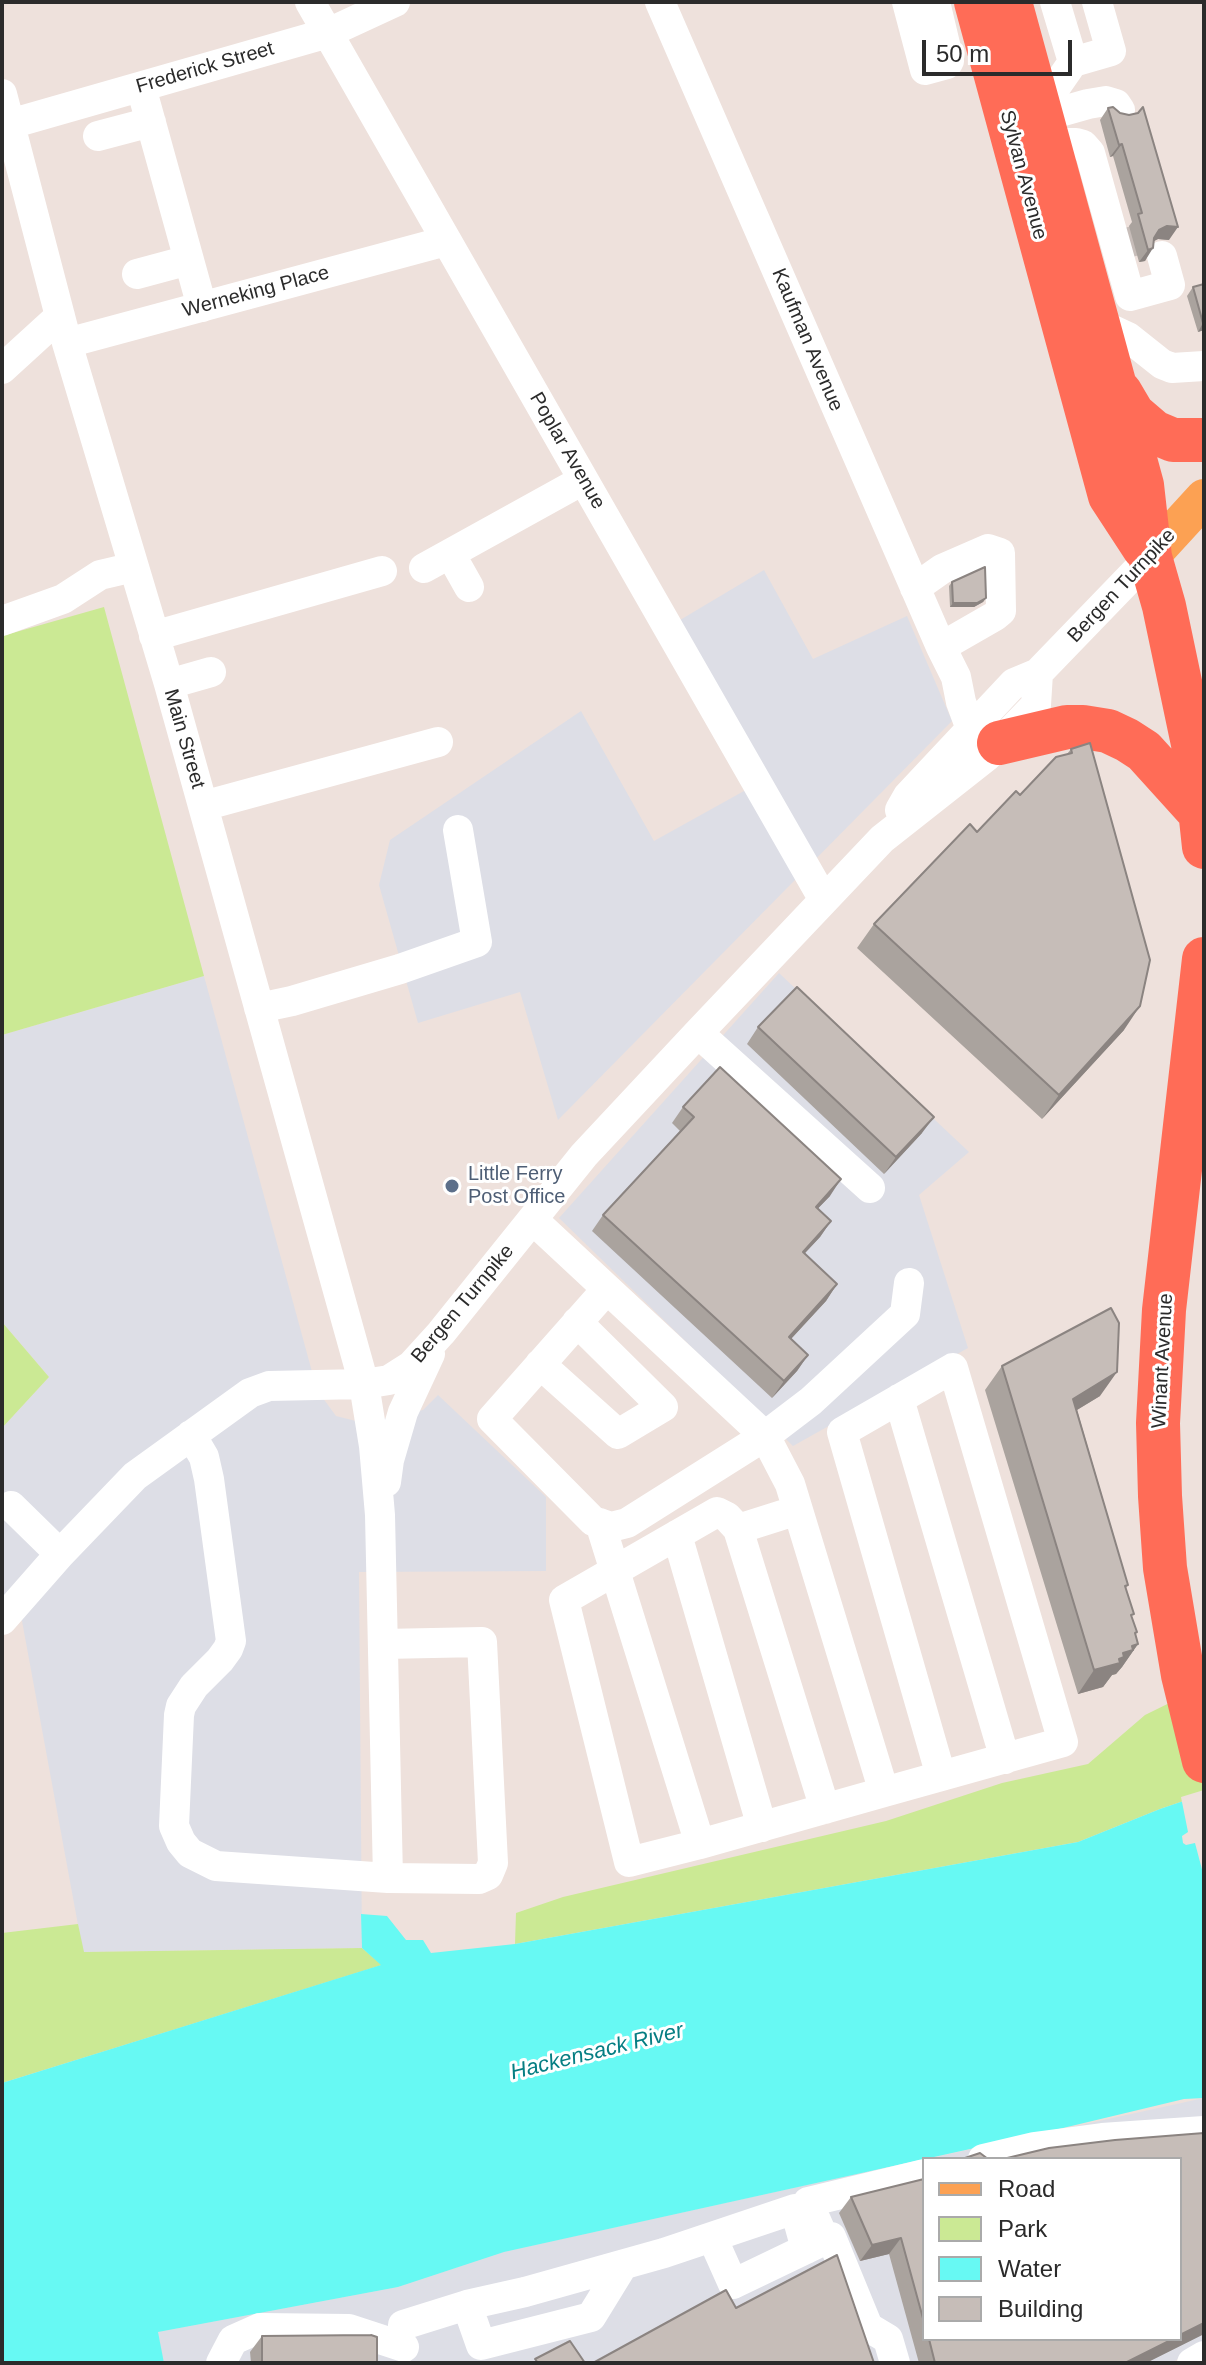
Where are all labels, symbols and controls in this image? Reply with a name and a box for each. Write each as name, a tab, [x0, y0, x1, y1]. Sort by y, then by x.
scale bar	[926, 24, 1076, 74]
street label: Frederick Street	[133, 37, 277, 99]
text: 50 m	[936, 40, 989, 67]
street label: Sylvan Avenue	[994, 108, 1052, 242]
street label: Werneking Place	[180, 261, 332, 323]
street label: Kaufman Avenue	[766, 265, 848, 415]
street label: Poplar Avenue	[524, 388, 610, 514]
street label: Bergen Turnpike	[1063, 524, 1181, 648]
street label: Main Street	[158, 687, 210, 791]
place label: Little Ferry Post Office	[468, 1162, 565, 1209]
marker: Little Ferry Post Office	[443, 1177, 461, 1195]
street label: Bergen Turnpike	[407, 1240, 519, 1368]
street label: Winant Avenue	[1147, 1293, 1179, 1429]
water label: Hackensack River	[508, 2018, 686, 2086]
legend	[922, 2157, 1182, 2341]
text: Road	[998, 2175, 1055, 2202]
text: Park	[998, 2215, 1047, 2242]
text: Water	[998, 2255, 1061, 2282]
text: Building	[998, 2295, 1083, 2322]

